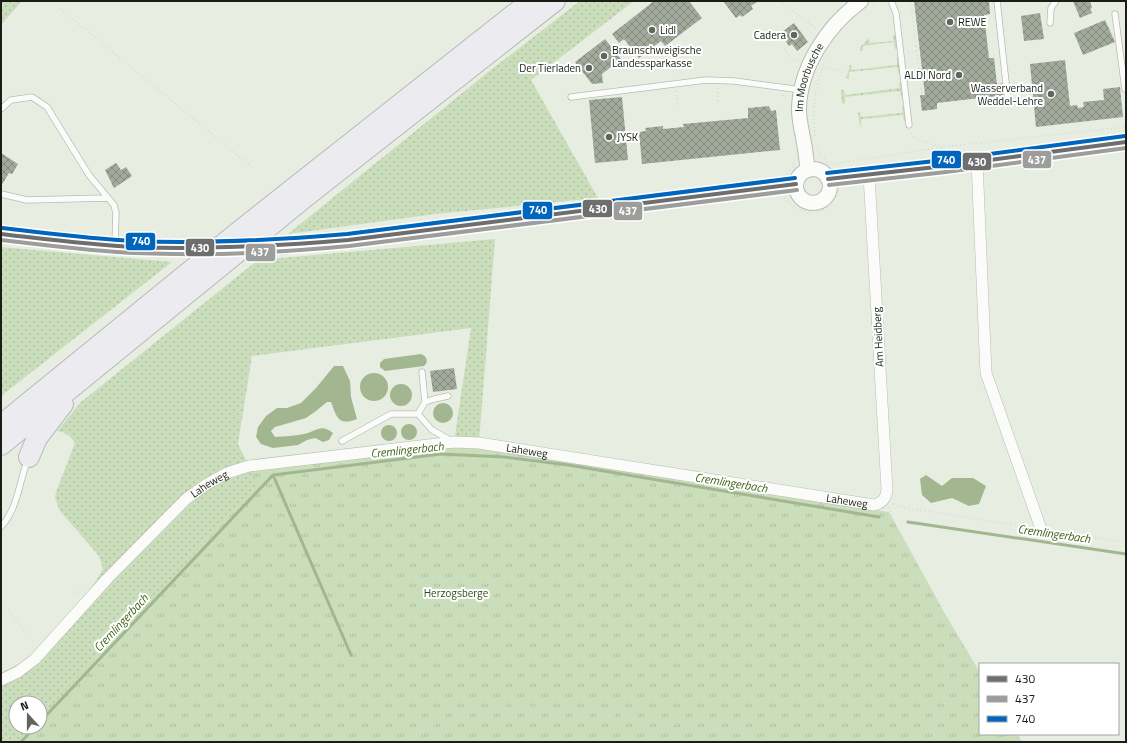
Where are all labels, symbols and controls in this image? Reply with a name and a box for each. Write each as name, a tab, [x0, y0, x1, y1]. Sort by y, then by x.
place label: REWE	[958, 14, 987, 30]
marker: REWE	[945, 17, 955, 27]
place label: Lidl	[660, 22, 676, 38]
marker: Lidl	[647, 25, 657, 35]
place label: Cadera	[754, 27, 786, 43]
marker: Cadera	[789, 30, 799, 40]
street label: Im Moorbusche	[791, 39, 828, 112]
place label: Braunschweigische Landessparkasse	[612, 42, 702, 71]
marker: Braunschweigische Landessparkasse	[599, 51, 609, 61]
place label: Der Tierladen	[519, 60, 581, 76]
marker: Der Tierladen	[584, 63, 594, 73]
place label: ALDI Nord	[904, 67, 951, 83]
marker: ALDI Nord	[954, 70, 964, 80]
place label: Wasserverband Weddel-Lehre	[971, 80, 1043, 109]
marker: Wasserverband Weddel-Lehre	[1046, 89, 1056, 99]
place label: JYSK	[617, 129, 639, 145]
marker: JYSK	[604, 132, 614, 142]
line badge: 740	[931, 150, 962, 169]
line badge: 437	[1022, 150, 1052, 169]
text: 740	[937, 152, 955, 168]
line badge: 430	[962, 152, 992, 171]
text: 437	[1028, 152, 1046, 168]
text: 430	[968, 154, 986, 170]
line badge: 430	[582, 199, 613, 218]
line badge: 740	[522, 201, 553, 220]
text: 430	[589, 201, 607, 217]
line badge: 437	[613, 201, 643, 221]
text: 740	[529, 202, 547, 218]
text: 437	[619, 203, 637, 219]
line badge: 740	[125, 232, 156, 251]
text: 740	[132, 233, 150, 249]
line badge: 430	[185, 238, 215, 257]
text: 430	[191, 240, 209, 256]
line badge: 437	[245, 243, 276, 262]
text: 437	[251, 244, 269, 260]
street label: Am Heidberg	[868, 306, 888, 367]
water label: Cremlingerbach	[369, 436, 445, 463]
street label: Laheweg	[505, 439, 549, 462]
street label: Laheweg	[187, 466, 231, 502]
water label: Cremlingerbach	[693, 467, 770, 498]
street label: Laheweg	[825, 490, 869, 512]
water label: Cremlingerbach	[1016, 519, 1093, 548]
park label: Herzogsberge	[424, 585, 489, 601]
water label: Cremlingerbach	[89, 589, 153, 656]
legend	[979, 663, 1119, 735]
text: 430	[1015, 669, 1035, 688]
text: 437	[1015, 689, 1035, 708]
north arrow	[8, 695, 48, 735]
text: N	[18, 697, 31, 714]
text: 740	[1015, 709, 1035, 728]

